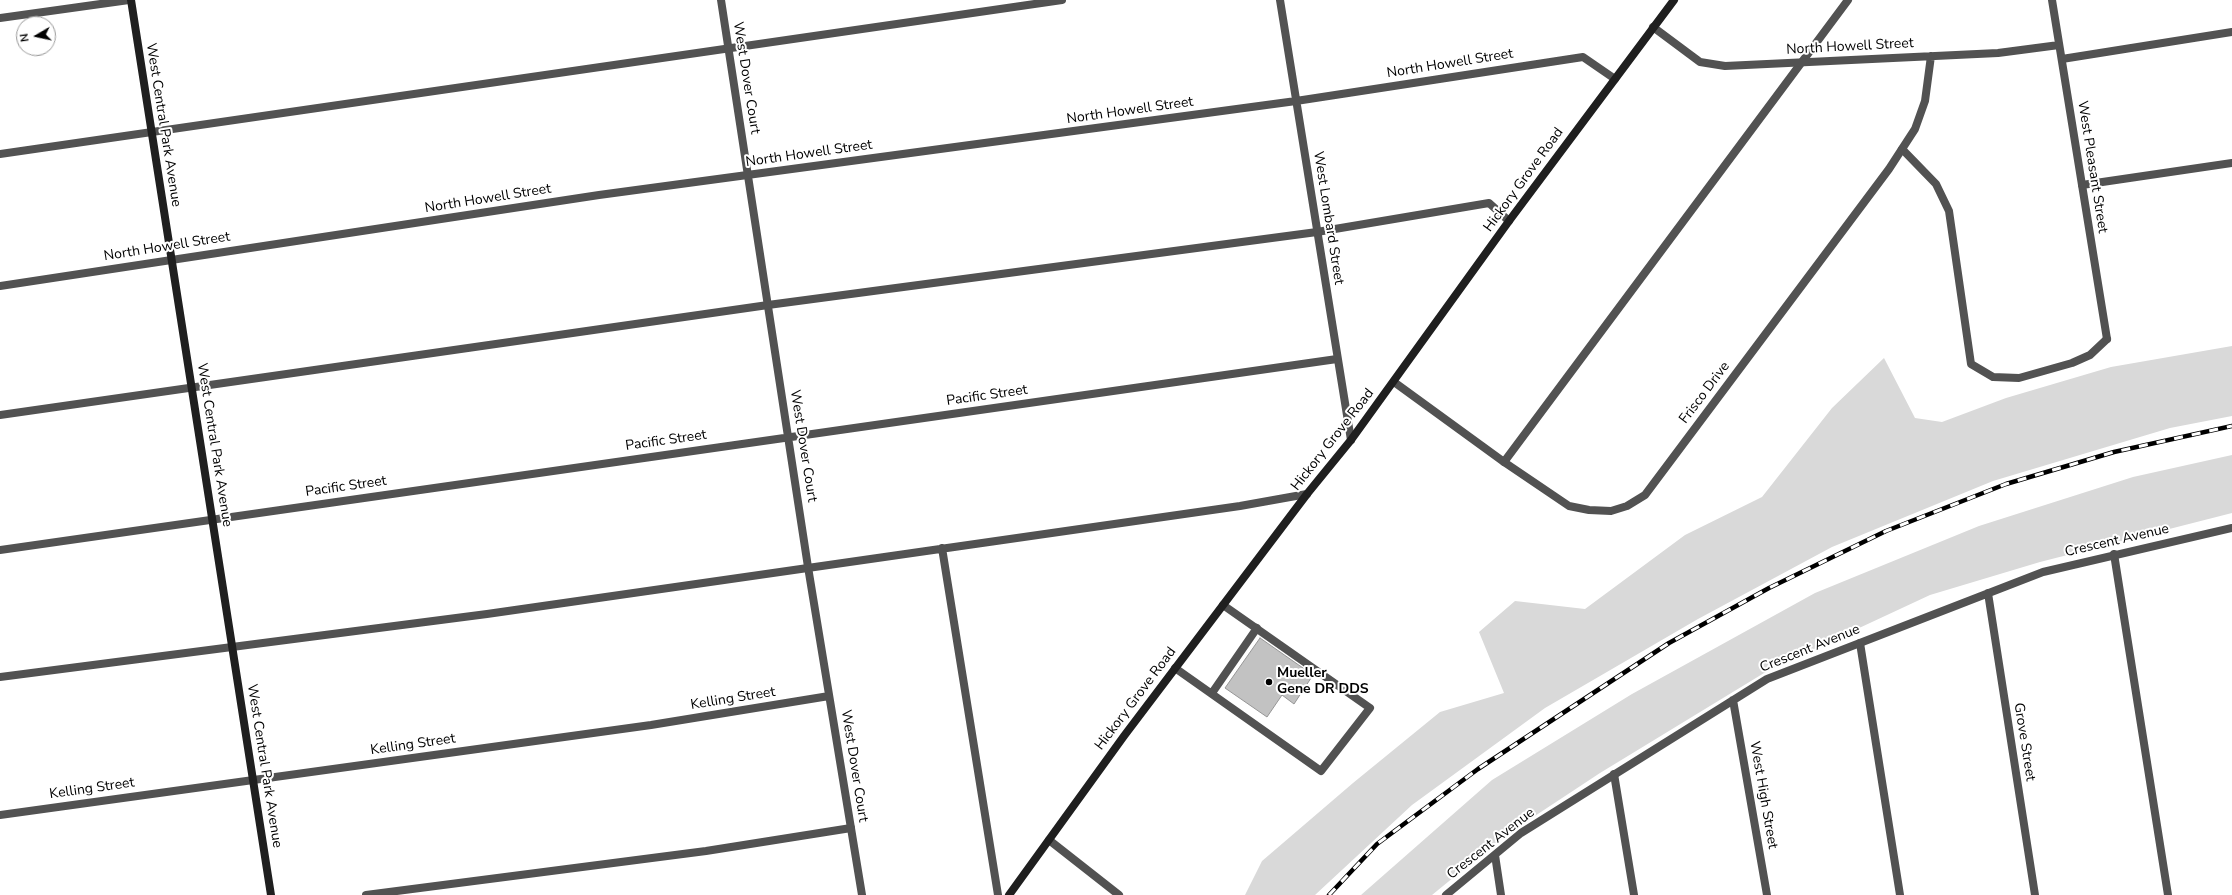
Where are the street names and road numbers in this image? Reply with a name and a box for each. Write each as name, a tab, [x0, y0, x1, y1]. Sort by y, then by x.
street label: West Dover Court	[729, 21, 763, 135]
street label: North Howell Street	[1786, 35, 1914, 59]
street label: West Central Park Avenue	[142, 42, 184, 208]
street label: North Howell Street	[1386, 46, 1514, 82]
street label: North Howell Street	[1066, 94, 1194, 128]
street label: West Pleasant Street	[2073, 100, 2111, 234]
street label: Hickory Grove Road	[1481, 125, 1567, 235]
street label: North Howell Street	[745, 137, 873, 171]
street label: West Lombard Street	[1309, 150, 1347, 286]
street label: North Howell Street	[424, 181, 552, 217]
street label: North Howell Street	[103, 229, 231, 265]
street label: Frisco Drive	[1676, 359, 1734, 427]
street label: West Central Park Avenue	[193, 362, 235, 528]
street label: Pacific Street	[945, 382, 1029, 410]
street label: Hickory Grove Road	[1288, 386, 1378, 494]
street label: West Dover Court	[786, 389, 820, 503]
street label: Pacific Street	[624, 427, 708, 455]
street label: Pacific Street	[304, 473, 388, 501]
street label: Crescent Avenue	[2063, 521, 2171, 561]
street label: Crescent Avenue	[1758, 621, 1862, 677]
street label: Hickory Grove Road	[1092, 644, 1180, 754]
street label: West Central Park Avenue	[243, 683, 285, 849]
street label: Kelling Street	[689, 684, 777, 714]
street label: Grove Street	[2010, 702, 2038, 782]
street label: West Dover Court	[837, 709, 871, 823]
street label: Kelling Street	[369, 731, 457, 759]
street label: West High Street	[1745, 740, 1781, 850]
street label: Kelling Street	[48, 775, 136, 803]
street label: Crescent Avenue	[1444, 805, 1538, 883]

